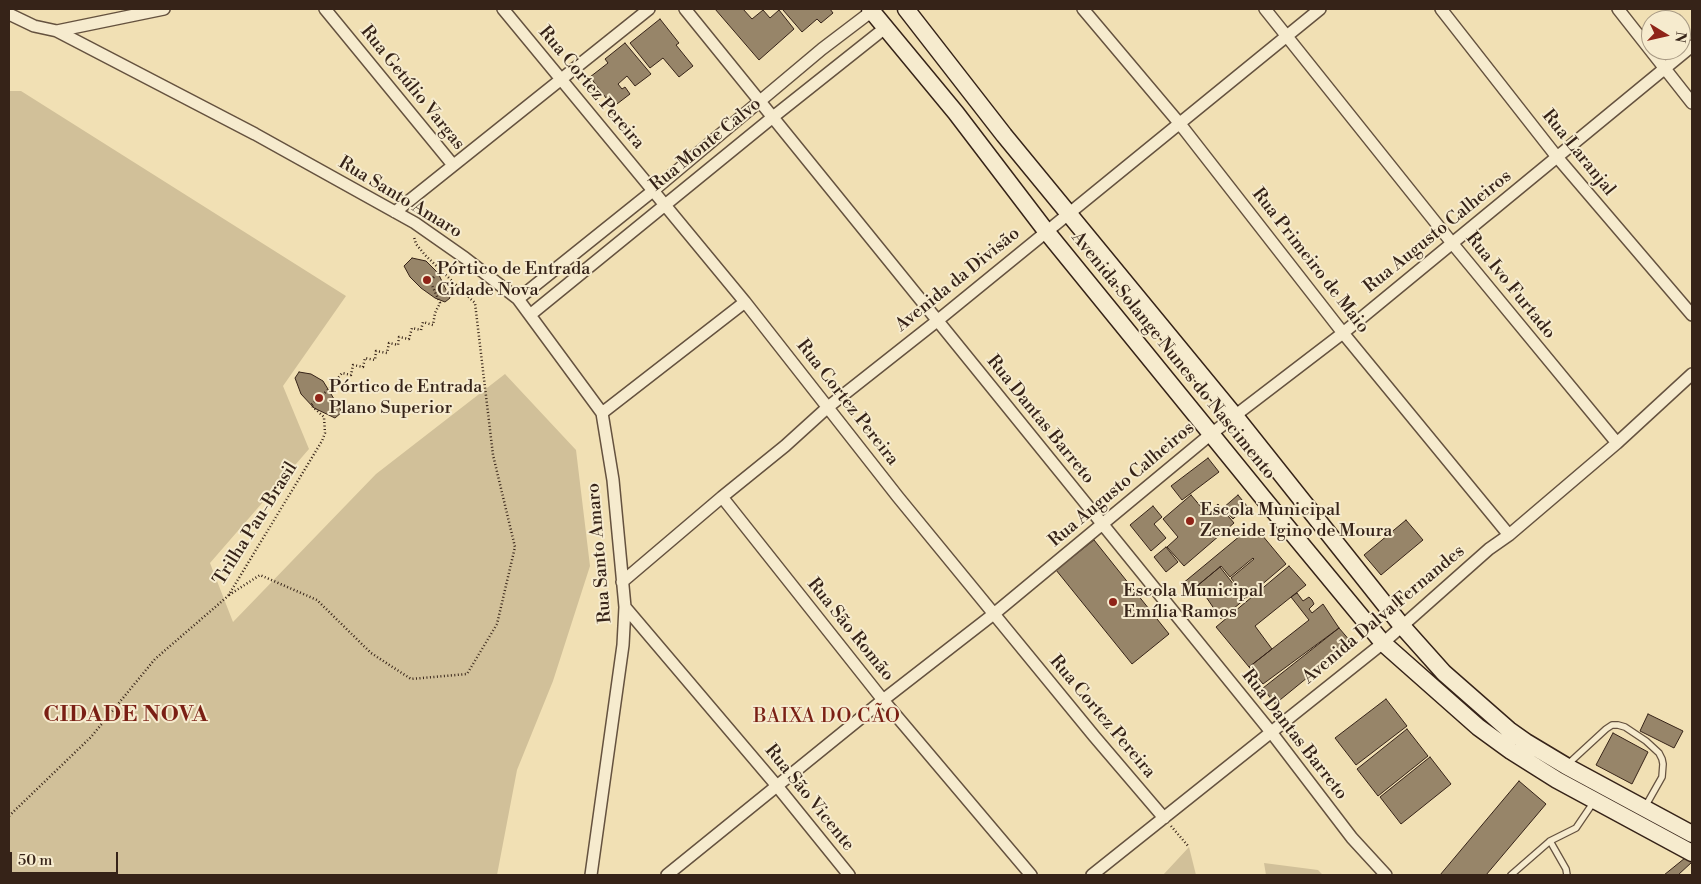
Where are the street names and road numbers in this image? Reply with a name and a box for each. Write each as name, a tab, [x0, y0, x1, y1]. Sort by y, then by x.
street label: Rua Getúlio Vargas	[355, 21, 469, 155]
street label: Rua Cortez Pereira	[533, 22, 649, 154]
street label: Rua Monte Calvo	[646, 94, 766, 196]
street label: Rua Laranjal	[1537, 106, 1619, 200]
street label: Rua Santo Amaro	[334, 153, 466, 243]
street label: Rua Augusto Calheiros	[1360, 166, 1516, 298]
street label: Rua Primeiro de Maio	[1247, 184, 1373, 338]
street label: Avenida da Divisão	[891, 223, 1025, 337]
street label: Avenida Solange Nunes do Nascimento	[1066, 228, 1280, 484]
street label: Rua Ivo Furtado	[1460, 228, 1560, 344]
street label: Rua Cortez Pereira	[791, 336, 903, 470]
street label: Rua Dantas Barreto	[981, 351, 1099, 489]
street label: Rua Augusto Calheiros	[1045, 418, 1199, 552]
street label: Trilha Pau-Brasil	[209, 458, 303, 590]
street label: Rua Santo Amaro	[583, 482, 617, 624]
street label: Avenida Dalva Fernandes	[1299, 541, 1469, 689]
street label: Rua São Romão	[802, 574, 898, 686]
street label: Rua Cortez Pereira	[1044, 651, 1160, 783]
street label: Rua Dantas Barreto	[1236, 665, 1352, 805]
street label: Rua São Vicente	[759, 740, 859, 856]

